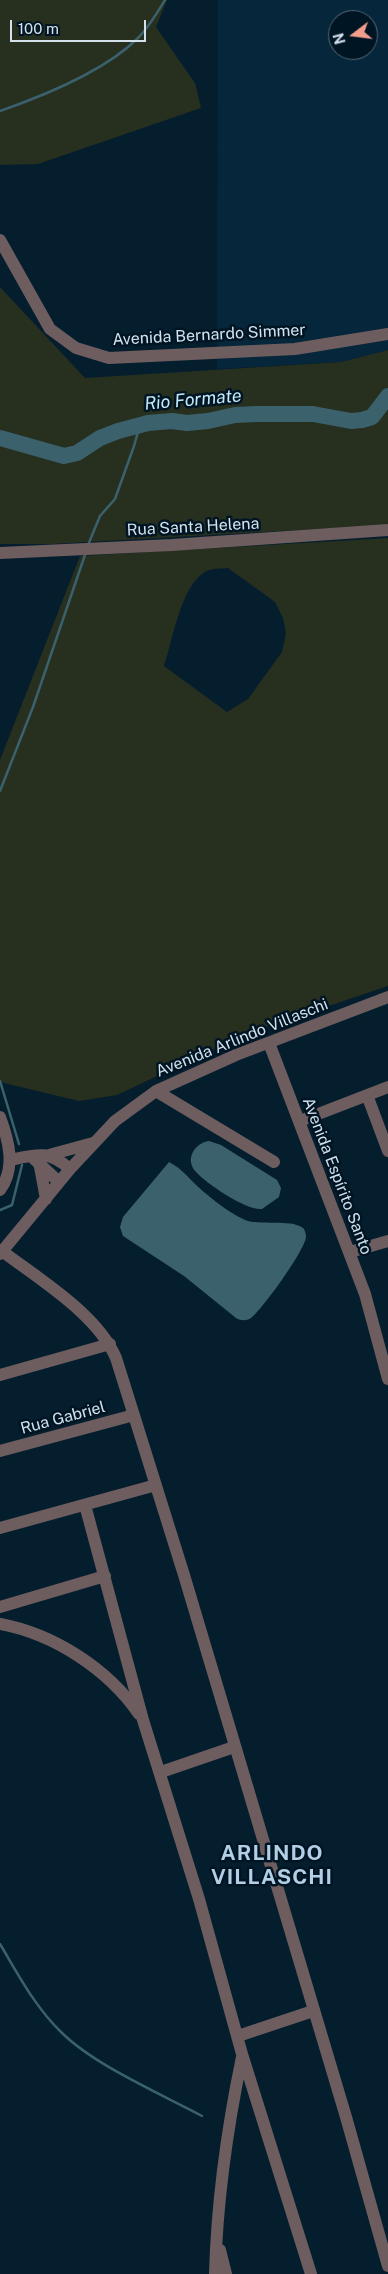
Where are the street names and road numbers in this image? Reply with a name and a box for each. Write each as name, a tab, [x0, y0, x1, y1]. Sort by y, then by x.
street label: Avenida Bernardo Simmer	[112, 320, 306, 350]
street label: Rua Santa Helena	[126, 514, 260, 540]
street label: Avenida Arlindo Villaschi	[153, 995, 331, 1081]
street label: Avenida Espírito Santo	[298, 1095, 376, 1257]
street label: Rua Gabriel	[19, 1397, 107, 1439]

